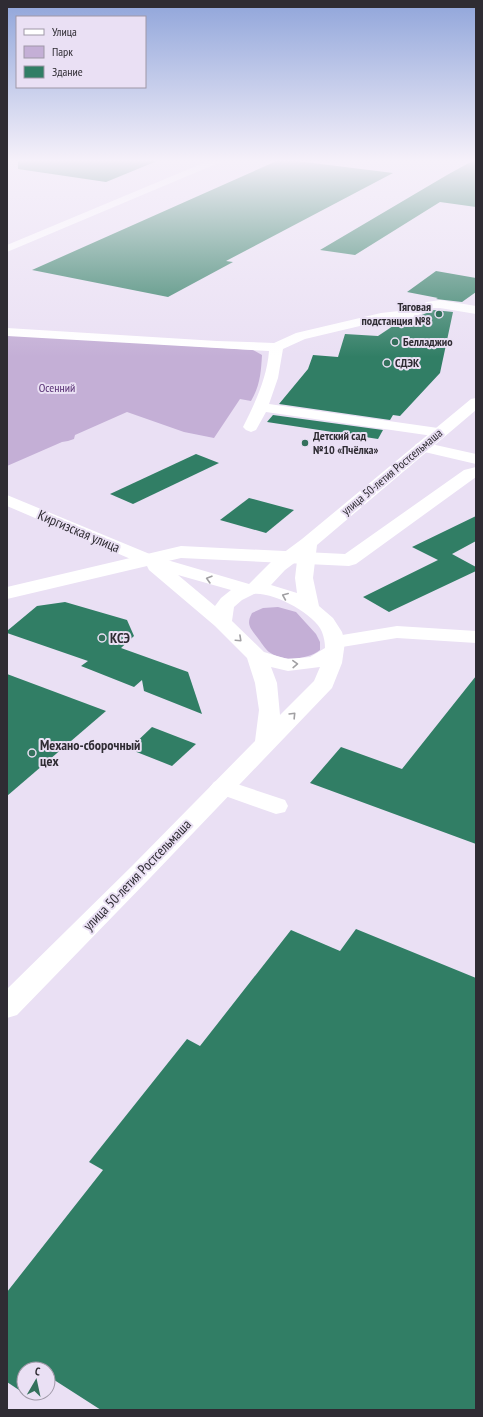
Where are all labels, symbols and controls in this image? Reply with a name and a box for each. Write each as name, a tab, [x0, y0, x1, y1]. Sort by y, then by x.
legend	[16, 16, 146, 88]
text: Улица	[52, 24, 77, 39]
text: Парк	[52, 44, 73, 59]
text: Здание	[52, 64, 83, 79]
place label: Тяговая подстанция №8	[362, 299, 431, 328]
marker: Тяговая подстанция №8	[434, 309, 444, 319]
place label: Белладжио	[403, 334, 453, 349]
marker: Белладжио	[390, 337, 400, 347]
place label: СДЭК	[395, 355, 420, 370]
marker: СДЭК	[382, 358, 392, 368]
park label: Осенний	[39, 380, 75, 395]
street label: улица 50-летия Ростсельмаша	[338, 425, 445, 518]
place label: Детский сад №10 «Пчёлка»	[313, 428, 379, 457]
marker: Детский сад №10 «Пчёлка»	[300, 438, 310, 448]
street label: Киргизская улица	[35, 506, 123, 556]
one-way arrow	[206, 575, 213, 584]
one-way arrow	[282, 592, 289, 600]
place label: КСЭ	[110, 629, 130, 647]
marker: КСЭ	[97, 633, 107, 643]
one-way arrow	[235, 634, 242, 641]
one-way arrow	[292, 660, 298, 669]
one-way arrow	[288, 712, 296, 720]
place label: Механо-сборочный цех	[40, 736, 140, 770]
marker: Механо-сборочный цех	[27, 748, 37, 758]
street label: улица 50-летия Ростсельмаша	[79, 816, 195, 934]
north arrow	[16, 1361, 56, 1401]
text: С	[34, 1364, 41, 1378]

